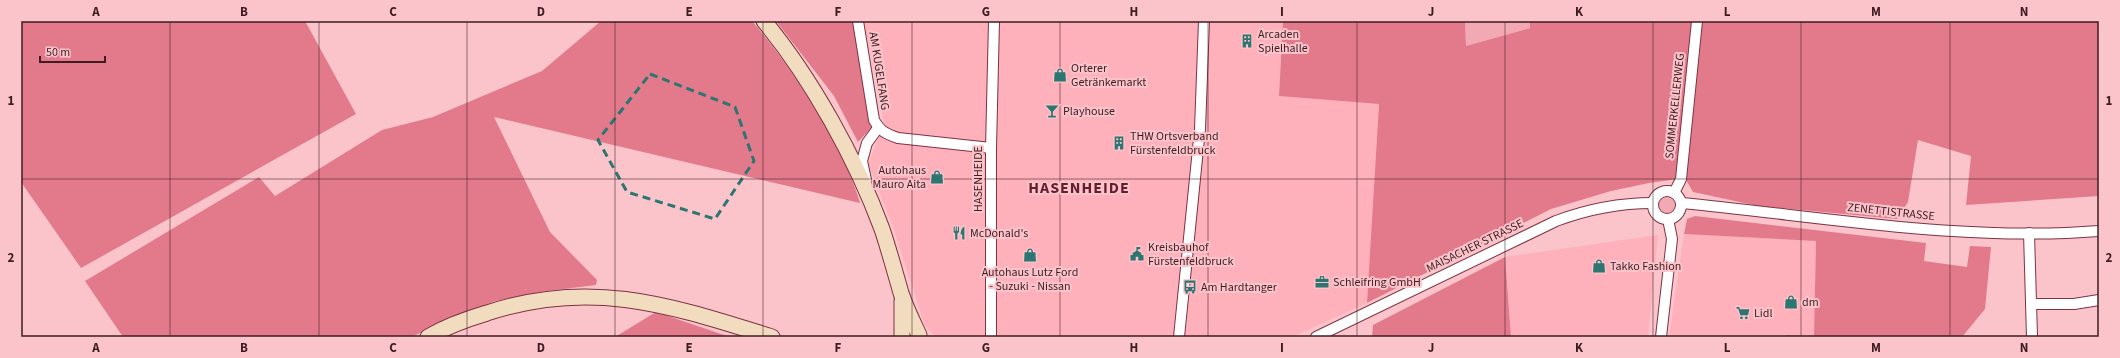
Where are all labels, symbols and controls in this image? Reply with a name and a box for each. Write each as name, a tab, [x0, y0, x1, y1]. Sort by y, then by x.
text: A	[91, 3, 100, 21]
text: B	[240, 3, 248, 21]
text: C	[389, 3, 397, 21]
text: D	[537, 3, 545, 21]
text: E	[685, 3, 693, 21]
text: F	[835, 3, 842, 21]
text: G	[982, 3, 990, 21]
text: H	[1130, 3, 1138, 21]
text: I	[1280, 3, 1284, 21]
text: J	[1428, 3, 1434, 21]
text: K	[1575, 3, 1584, 21]
text: L	[1724, 3, 1731, 21]
text: M	[1871, 3, 1881, 21]
text: N	[2020, 3, 2028, 21]
place label: Arcaden Spielhalle	[1258, 26, 1308, 57]
street label: AM KUGELFANG	[864, 31, 894, 111]
building icon: Arcaden Spielhalle	[1239, 33, 1255, 49]
scale bar	[40, 38, 105, 64]
text: 50 m	[46, 44, 70, 61]
street label: SOMMERKELLERWEG	[1661, 52, 1689, 160]
place label: Orterer Getränkemarkt	[1071, 60, 1146, 91]
shop icon: Orterer Getränkemarkt	[1052, 67, 1068, 83]
text: 1	[8, 92, 15, 110]
text: 1	[2106, 92, 2113, 110]
bar icon: Playhouse	[1044, 103, 1060, 119]
place label: Playhouse	[1063, 103, 1115, 120]
place label: THW Ortsverband Fürstenfeldbruck	[1130, 128, 1219, 159]
building icon: THW Ortsverband Fürstenfeldbruck	[1111, 135, 1127, 151]
street label: HASENHEIDE	[970, 146, 987, 212]
place label: Autohaus Mauro Aita	[872, 162, 926, 193]
shop icon: Autohaus Mauro Aita	[929, 169, 945, 185]
district label: HASENHEIDE	[1028, 177, 1130, 199]
street label: ZENETTISTRASSE	[1846, 199, 1936, 225]
street label: MAISACHER STRASSE	[1423, 215, 1527, 277]
restaurant icon: McDonald's	[951, 225, 967, 241]
place label: McDonald's	[970, 225, 1028, 242]
place label: Kreisbauhof Fürstenfeldbruck	[1148, 239, 1233, 270]
public building icon: Kreisbauhof Fürstenfeldbruck	[1129, 246, 1145, 262]
shop icon: Autohaus Lutz Ford - Suzuki - Nissan	[1022, 247, 1038, 263]
text: 2	[8, 249, 15, 267]
text: 2	[2106, 249, 2113, 267]
shop icon: Takko Fashion	[1591, 258, 1607, 274]
place label: Takko Fashion	[1610, 258, 1681, 275]
place label: Autohaus Lutz Ford - Suzuki - Nissan	[982, 264, 1078, 295]
office icon: Schleifring GmbH	[1314, 274, 1330, 290]
place label: Schleifring GmbH	[1333, 274, 1421, 291]
bus stop icon: Am Hardtanger	[1182, 279, 1198, 295]
place label: Am Hardtanger	[1201, 279, 1278, 296]
shop icon: dm	[1783, 294, 1799, 310]
place label: dm	[1802, 294, 1819, 311]
supermarket icon: Lidl	[1735, 305, 1751, 321]
place label: Lidl	[1754, 305, 1773, 322]
text: A	[91, 339, 100, 357]
text: B	[240, 339, 248, 357]
text: C	[389, 339, 397, 357]
text: D	[537, 339, 545, 357]
text: E	[685, 339, 693, 357]
text: F	[835, 339, 842, 357]
text: G	[982, 339, 990, 357]
text: H	[1130, 339, 1138, 357]
text: I	[1280, 339, 1284, 357]
text: J	[1428, 339, 1434, 357]
text: K	[1575, 339, 1584, 357]
text: L	[1724, 339, 1731, 357]
text: M	[1871, 339, 1881, 357]
text: N	[2020, 339, 2028, 357]

